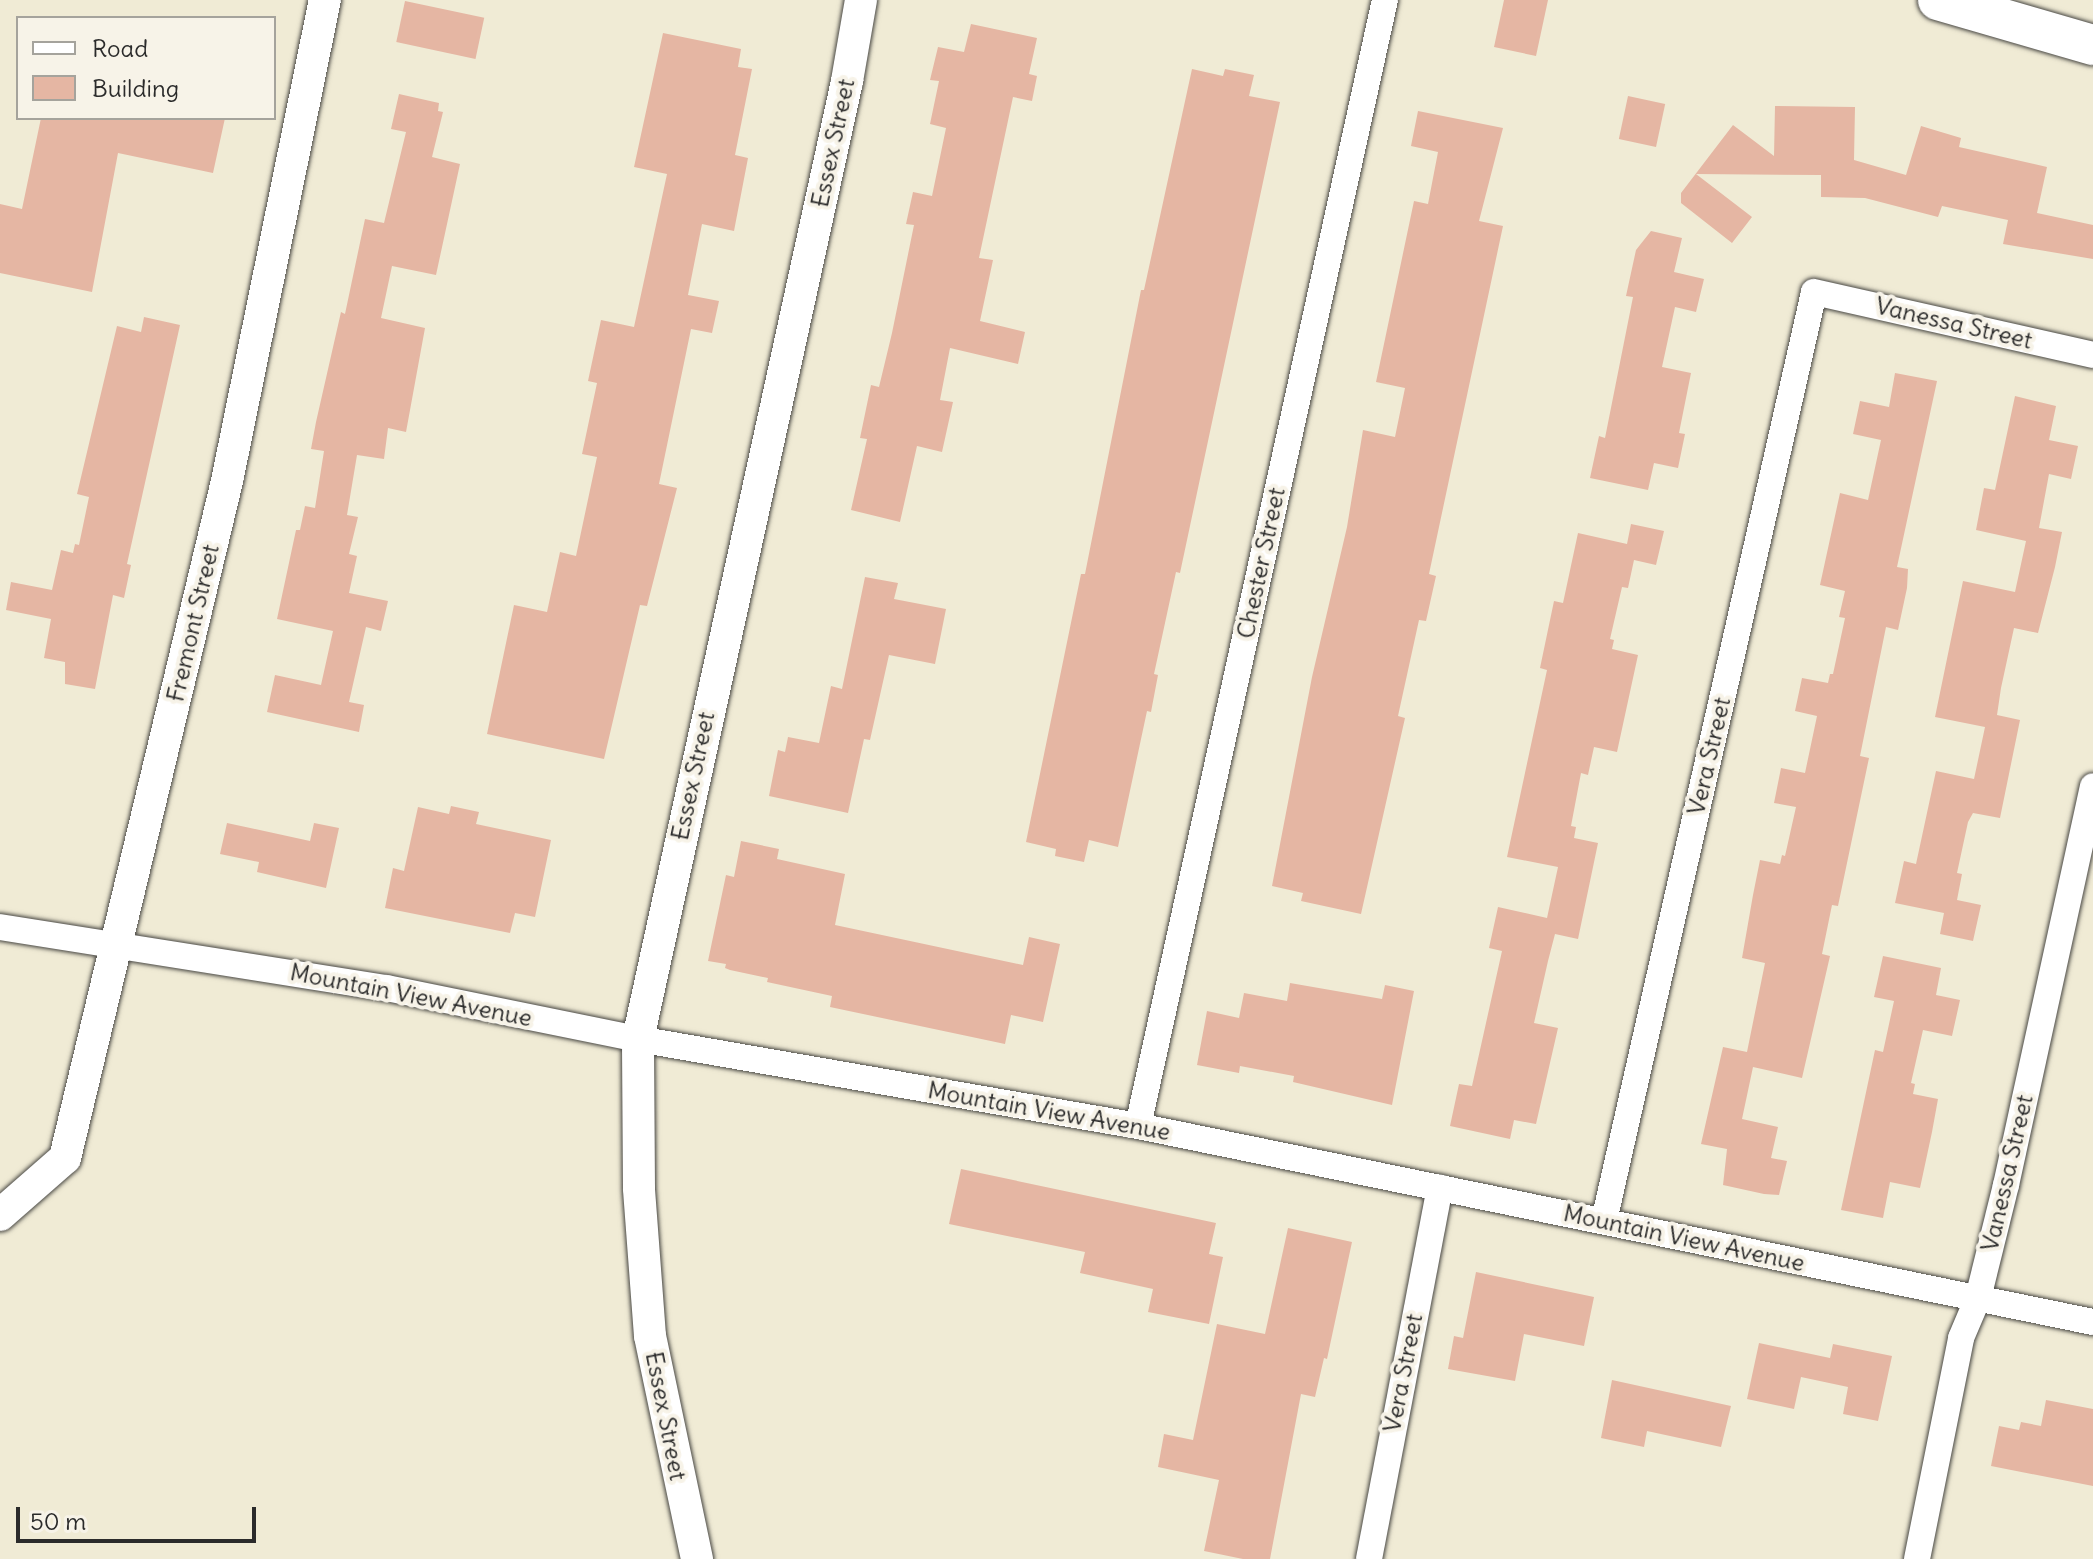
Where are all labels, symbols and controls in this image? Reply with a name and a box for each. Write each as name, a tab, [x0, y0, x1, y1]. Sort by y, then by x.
legend	[16, 16, 276, 120]
text: Road	[92, 33, 148, 63]
text: Building	[92, 73, 179, 103]
street label: Essex Street	[805, 76, 861, 210]
street label: Vanessa Street	[1873, 291, 2035, 355]
street label: Chester Street	[1231, 485, 1291, 641]
street label: Fremont Street	[161, 541, 225, 705]
street label: Vera Street	[1681, 694, 1737, 818]
street label: Essex Street	[665, 709, 721, 843]
street label: Mountain View Avenue	[288, 957, 534, 1033]
street label: Mountain View Avenue	[926, 1075, 1172, 1147]
street label: Vanessa Street	[1975, 1092, 2039, 1254]
street label: Mountain View Avenue	[1561, 1198, 1807, 1278]
street label: Vera Street	[1377, 1311, 1429, 1435]
street label: Essex Street	[639, 1349, 693, 1483]
scale bar	[20, 1491, 260, 1541]
text: 50 m	[30, 1506, 86, 1536]

